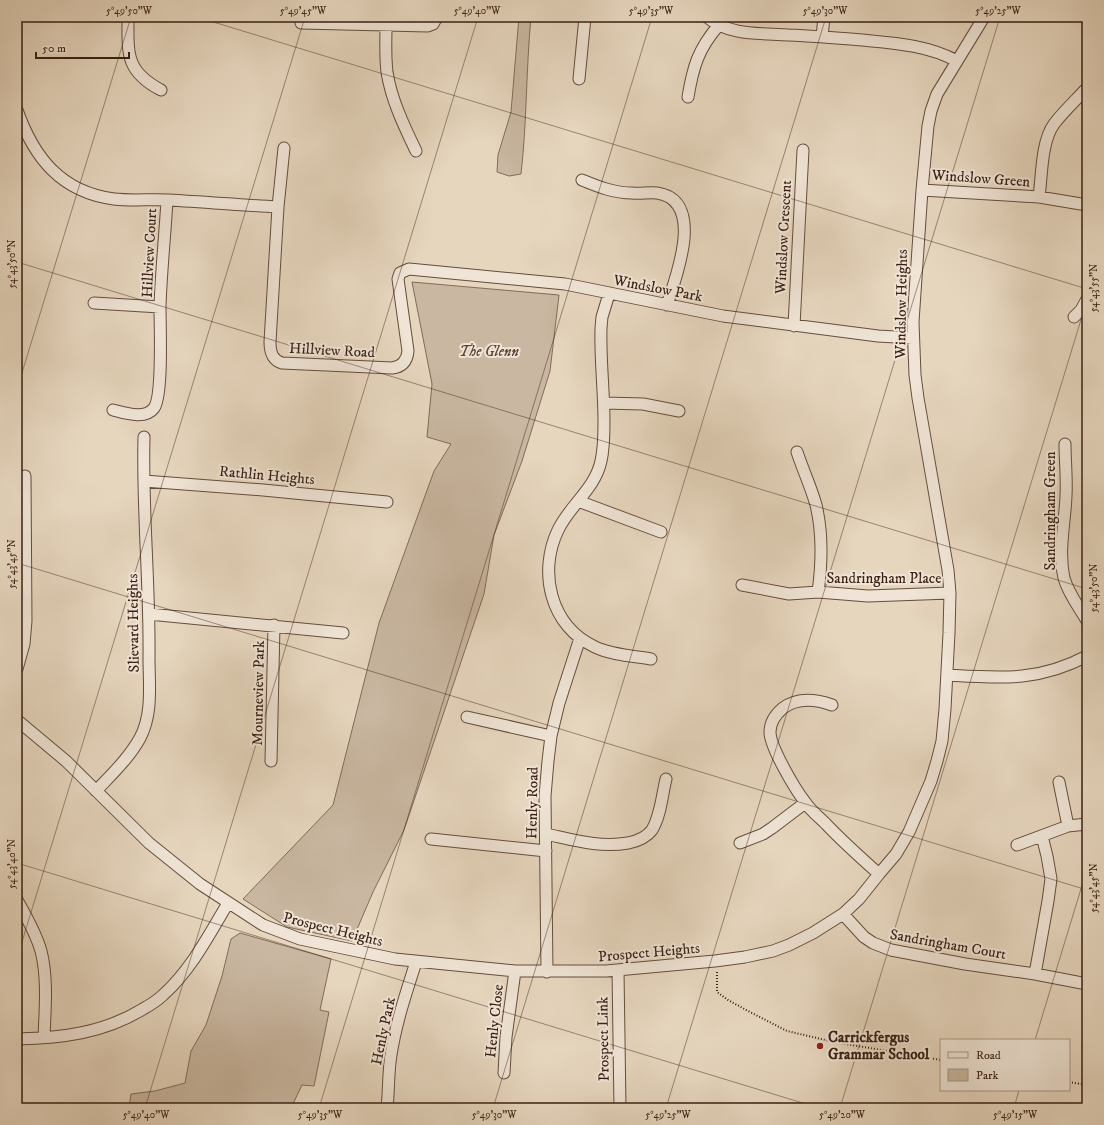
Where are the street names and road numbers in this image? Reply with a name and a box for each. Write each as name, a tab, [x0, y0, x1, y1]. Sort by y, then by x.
street label: Windslow Green	[930, 166, 1031, 191]
street label: Windslow Crescent	[771, 179, 796, 296]
street label: Hillview Court	[138, 208, 161, 298]
street label: Windslow Heights	[891, 249, 912, 360]
street label: Windslow Park	[611, 270, 705, 307]
street label: Hillview Road	[289, 339, 376, 362]
street label: Sandringham Green	[1041, 451, 1060, 571]
street label: Rathlin Heights	[218, 462, 316, 489]
street label: Sandringham Place	[826, 569, 942, 588]
street label: Slievard Heights	[123, 573, 144, 673]
street label: Mourneview Park	[248, 640, 269, 746]
street label: Henly Road	[522, 766, 543, 839]
street label: Prospect Heights	[281, 908, 385, 951]
street label: Sandringham Court	[888, 925, 1008, 964]
street label: Prospect Heights	[597, 939, 701, 966]
street label: Henly Close	[481, 983, 508, 1059]
street label: Henly Park	[367, 995, 400, 1067]
street label: Prospect Link	[593, 996, 614, 1082]

